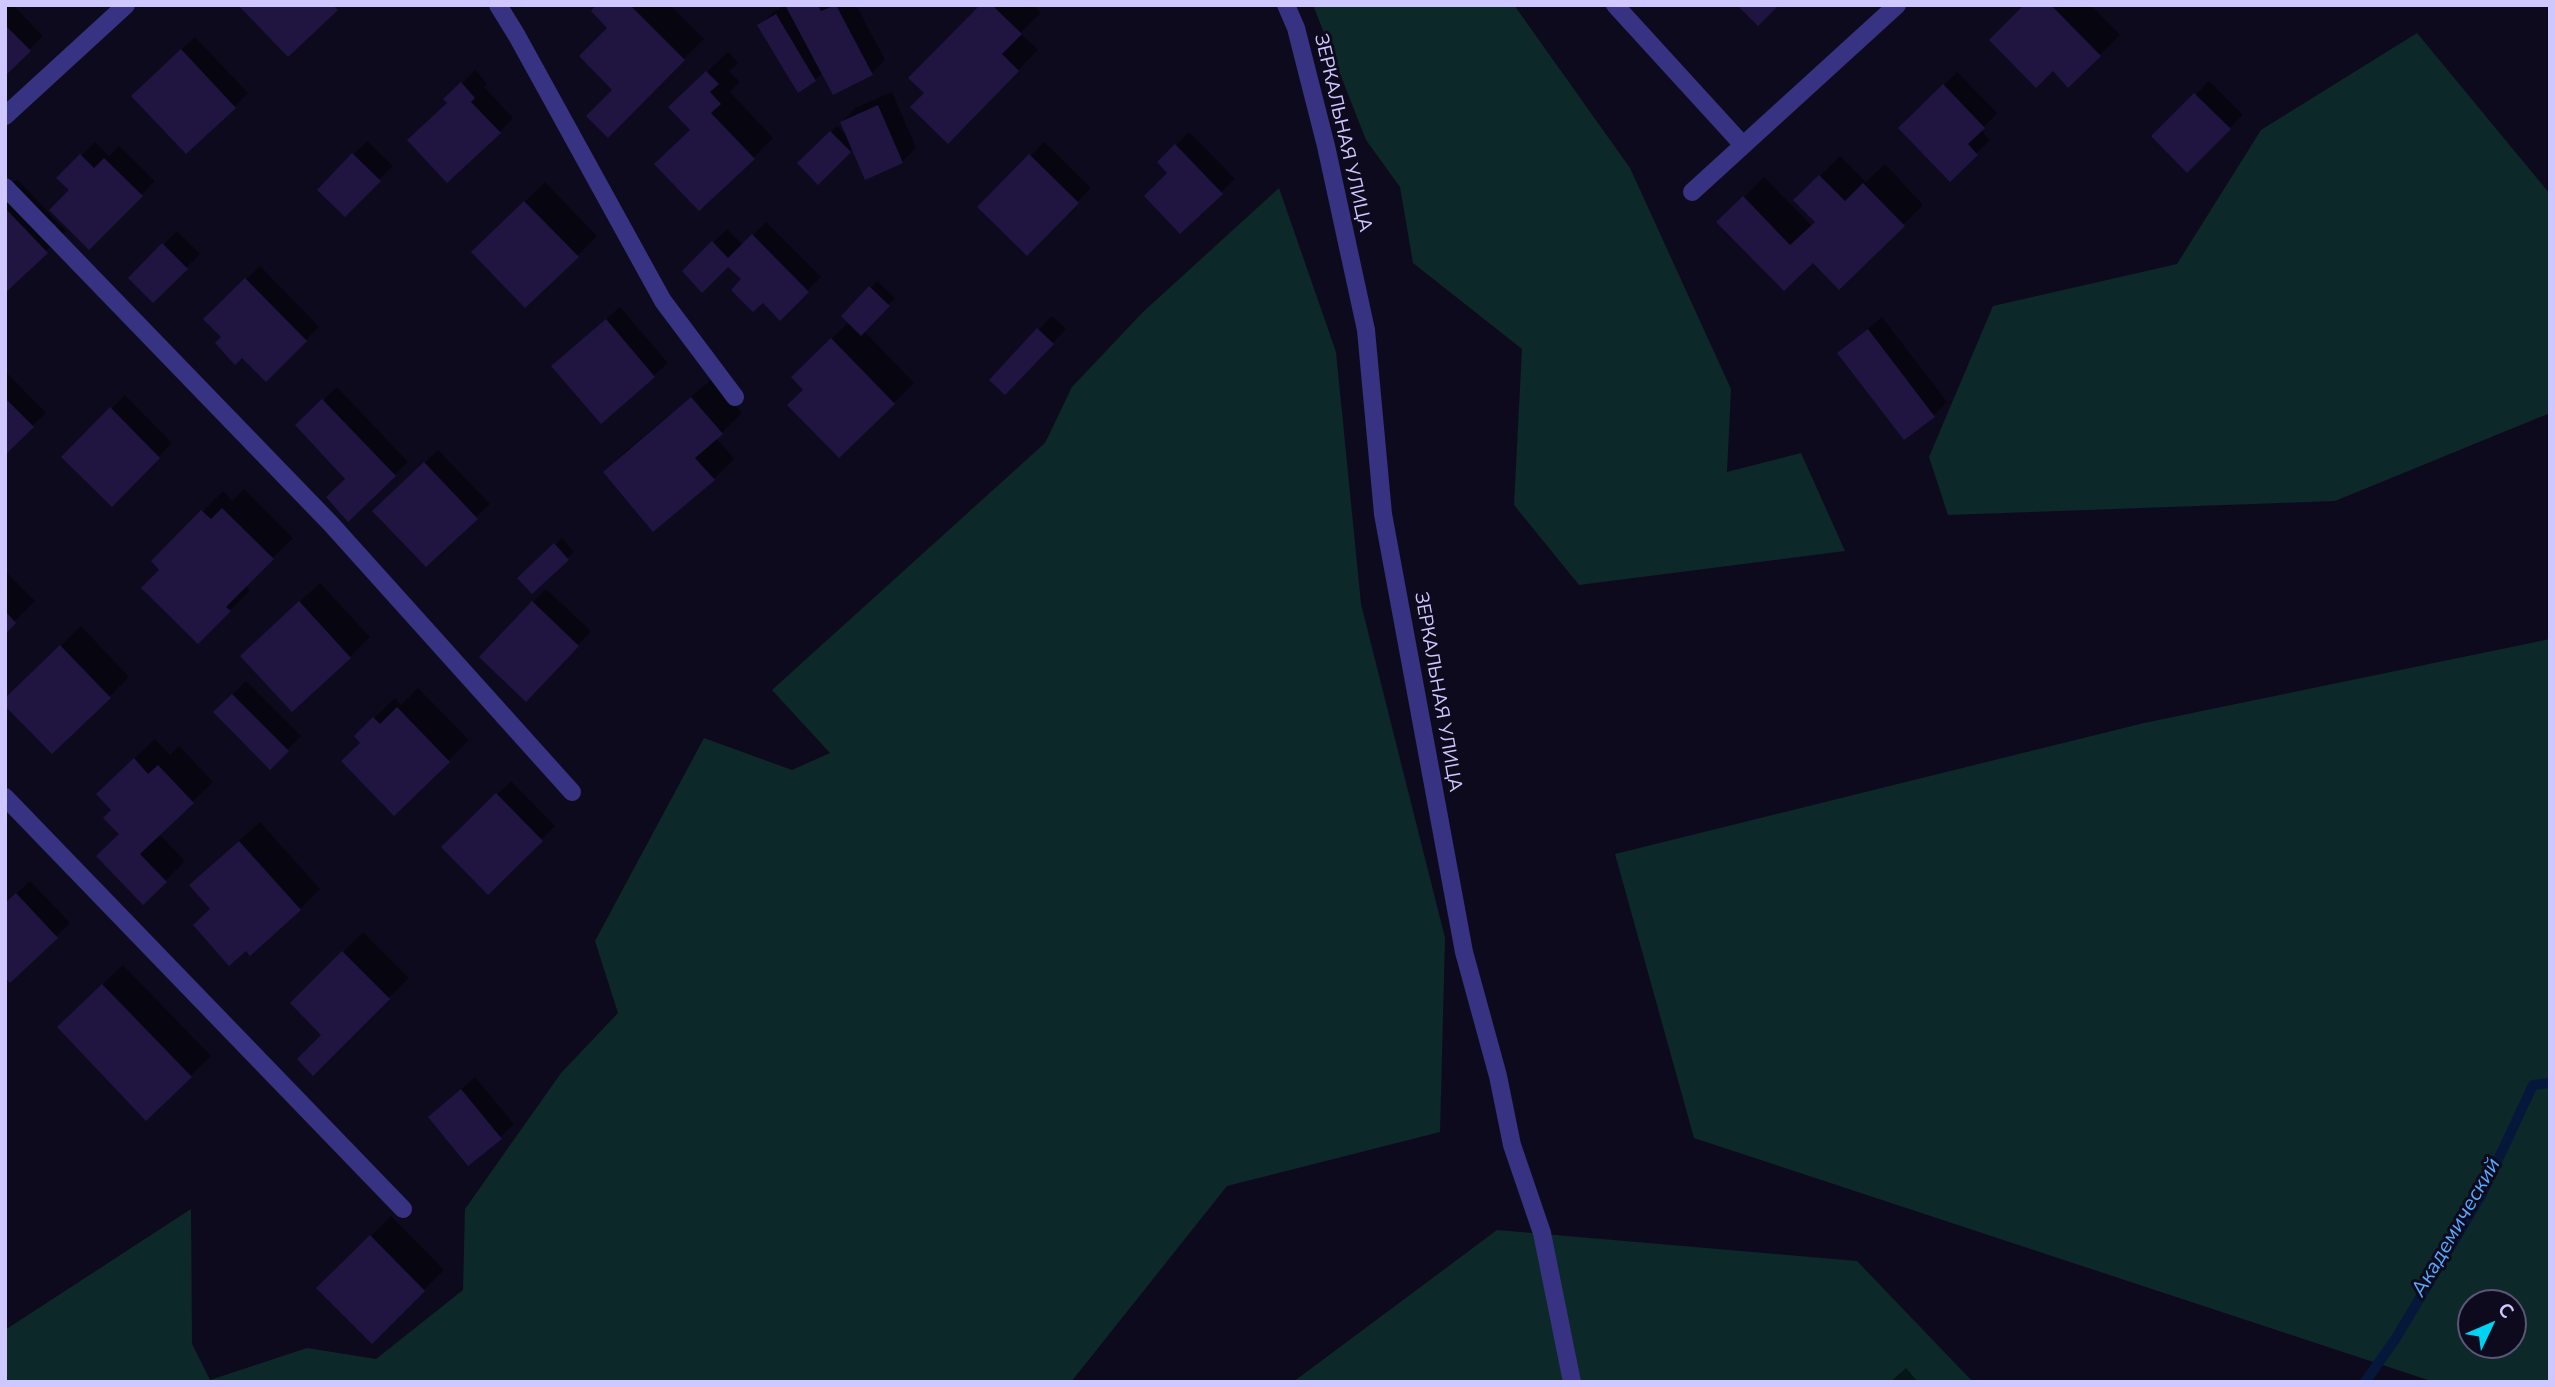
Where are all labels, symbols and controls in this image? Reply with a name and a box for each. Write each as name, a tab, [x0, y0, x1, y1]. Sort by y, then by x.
street label: ЗЕРКАЛЬНАЯ УЛИЦА	[1308, 32, 1376, 234]
street label: ЗЕРКАЛЬНАЯ УЛИЦА	[1408, 590, 1466, 794]
water label: Академический	[2407, 1154, 2507, 1302]
north arrow	[2457, 1289, 2527, 1359]
text: С	[2492, 1297, 2520, 1324]

